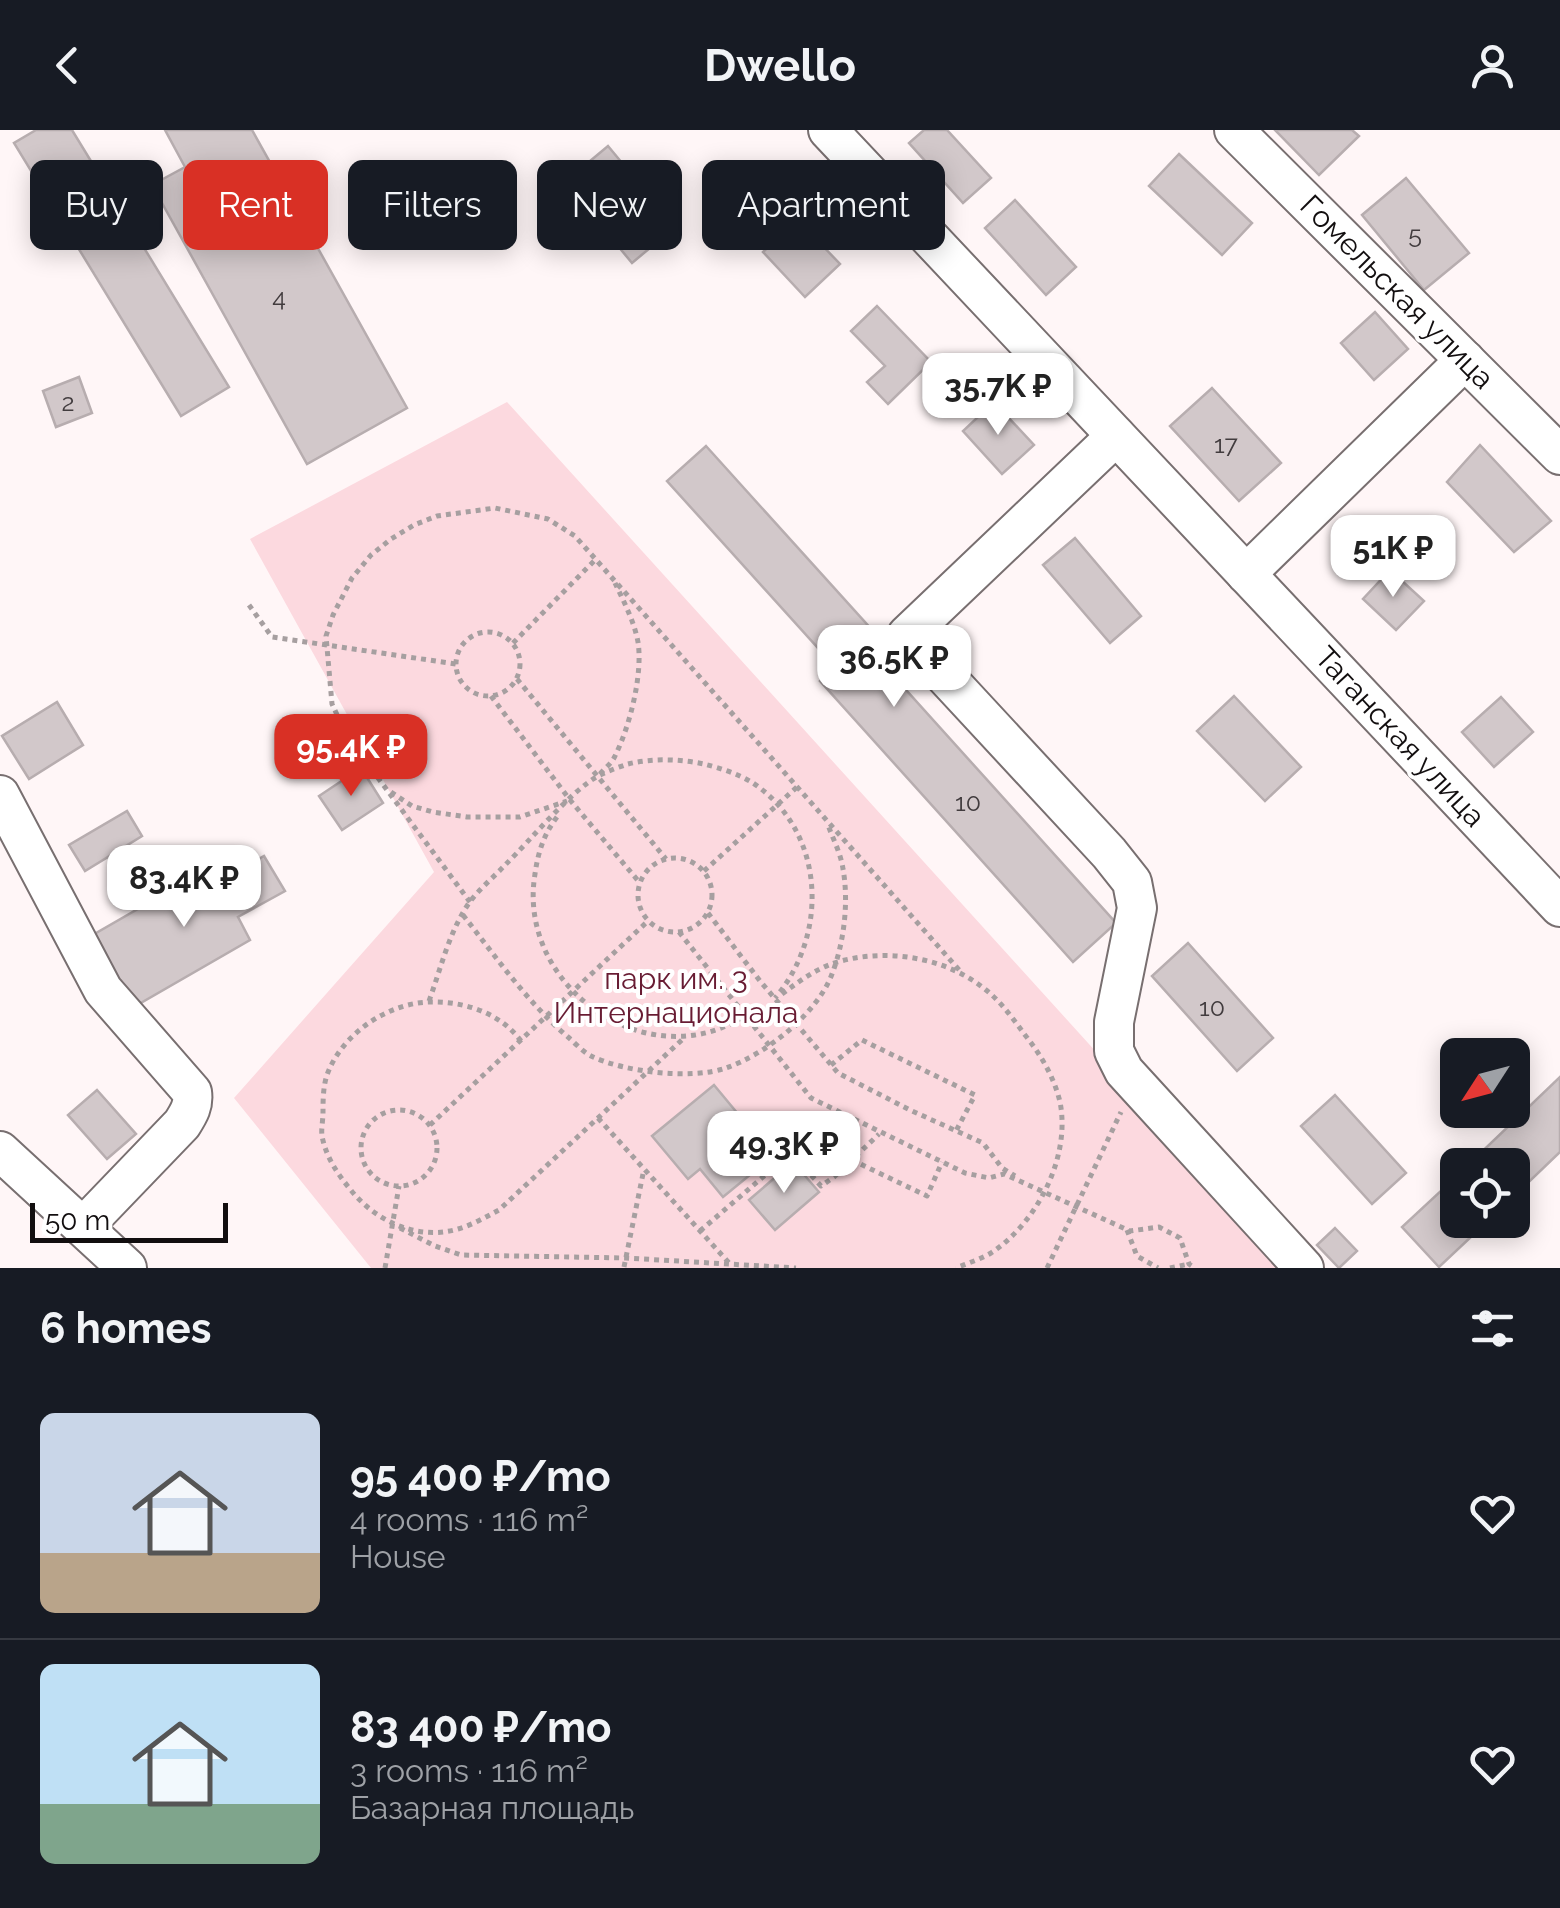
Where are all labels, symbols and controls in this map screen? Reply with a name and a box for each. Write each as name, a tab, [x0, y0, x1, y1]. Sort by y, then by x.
icon: back	[40, 38, 95, 93]
icon: person	[1465, 38, 1520, 93]
text: Dwello	[704, 39, 856, 92]
chip: Buy	[30, 160, 163, 250]
chip: Rent	[183, 160, 328, 250]
chip: Filters	[348, 160, 517, 250]
chip: New	[537, 160, 682, 250]
chip: Apartment	[702, 160, 945, 250]
street label: Гомельская улица	[1293, 188, 1501, 396]
house number: 5	[1408, 219, 1422, 249]
house number: 4	[272, 282, 286, 312]
pin: 35.7K ₽	[906, 353, 1090, 438]
text: 35.7K ₽	[944, 367, 1052, 404]
house number: 2	[61, 387, 75, 417]
house number: 17	[1214, 429, 1239, 459]
pin: 51K ₽	[1323, 515, 1463, 600]
text: 51K ₽	[1353, 529, 1433, 566]
pin: 36.5K ₽	[802, 625, 986, 710]
text: 36.5K ₽	[839, 639, 949, 676]
street label: Таганская улица	[1308, 639, 1493, 834]
pin: 95.4K ₽	[259, 714, 443, 799]
text: 95.4K ₽	[296, 728, 406, 765]
house number: 10	[955, 787, 981, 817]
pin: 83.4K ₽	[92, 845, 276, 930]
text: 83.4K ₽	[129, 859, 239, 896]
park label: парк им. 3 Интернационала	[554, 961, 798, 1030]
house number: 10	[1199, 992, 1225, 1022]
north arrow	[1440, 1038, 1530, 1128]
map controls	[1440, 1038, 1530, 1238]
pin: 49.3K ₽	[692, 1111, 876, 1196]
text: 49.3K ₽	[729, 1125, 839, 1162]
button: locate	[1440, 1148, 1530, 1238]
scale bar	[30, 1198, 228, 1242]
text: 50 m	[45, 1204, 110, 1237]
icon: filters	[1465, 1301, 1520, 1356]
text: 6 homes	[40, 1304, 211, 1353]
text: 95 400 ₽/mo	[350, 1452, 611, 1501]
icon: home	[120, 1453, 240, 1573]
icon: heart	[1465, 1486, 1520, 1541]
text: 4 rooms · 116 m²	[350, 1501, 588, 1538]
text: House	[350, 1538, 446, 1575]
text: 83 400 ₽/mo	[350, 1703, 611, 1752]
icon: home	[120, 1704, 240, 1824]
icon: heart	[1465, 1737, 1520, 1792]
text: 3 rooms · 116 m²	[350, 1752, 588, 1789]
text: Базарная площадь	[350, 1789, 634, 1826]

